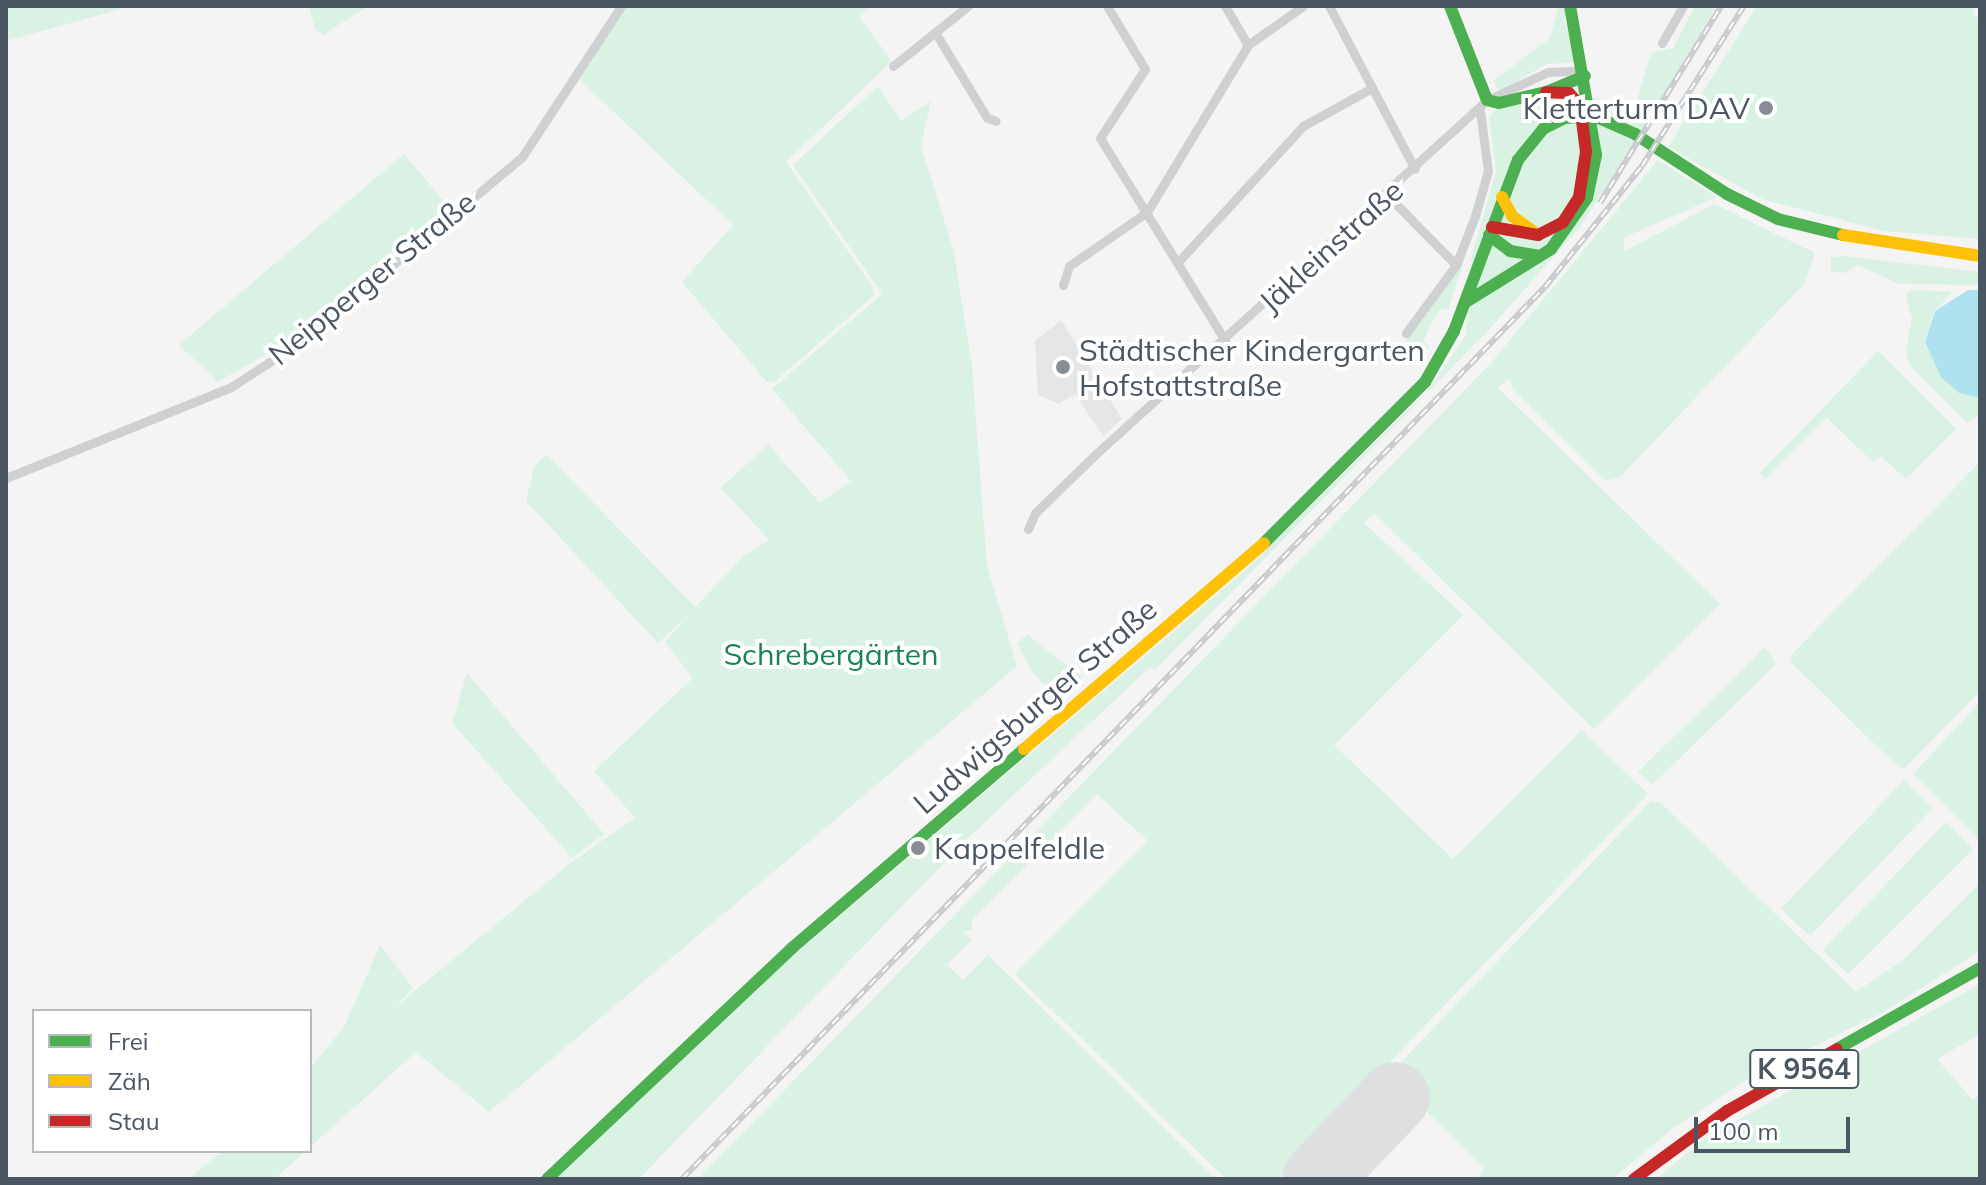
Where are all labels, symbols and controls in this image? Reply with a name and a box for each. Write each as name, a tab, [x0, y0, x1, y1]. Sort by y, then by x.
place label: Kletterturm DAV	[1523, 90, 1750, 126]
marker: Kletterturm DAV	[1757, 99, 1775, 117]
street label: Jäkleinstraße	[1252, 172, 1410, 320]
street label: Neipperger Straße	[261, 184, 483, 372]
place label: Städtischer Kindergarten Hofstattstraße	[1079, 332, 1425, 402]
marker: Städtischer Kindergarten Hofstattstraße	[1054, 358, 1072, 376]
street label: Ludwigsburger Straße	[906, 591, 1164, 821]
park label: Schrebergärten	[723, 636, 939, 672]
place label: Kappelfeldle	[934, 830, 1105, 866]
marker: Kappelfeldle	[909, 839, 927, 857]
legend	[32, 1009, 312, 1153]
text: Frei	[108, 1026, 149, 1056]
road number: K 9564	[1748, 1045, 1860, 1093]
text: Zäh	[108, 1066, 151, 1096]
scale bar	[1698, 1101, 1854, 1151]
text: Stau	[108, 1106, 160, 1136]
text: 100 m	[1708, 1116, 1779, 1146]

